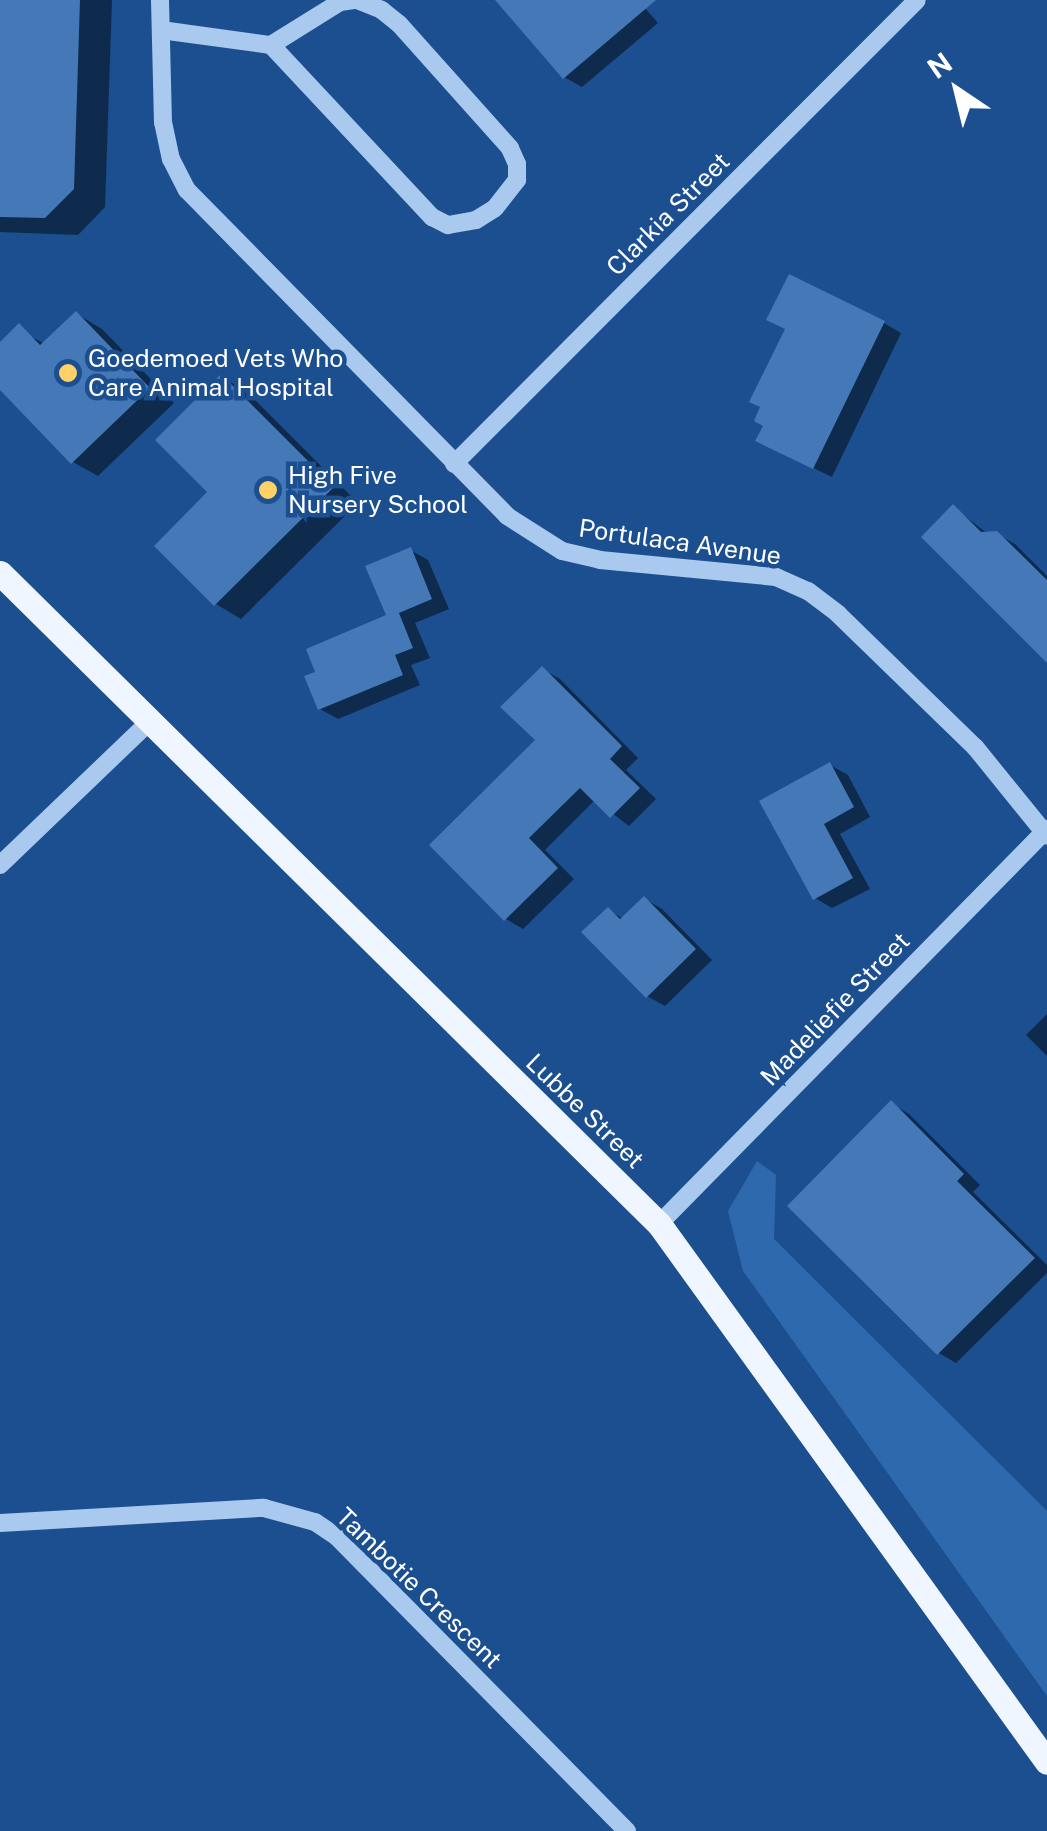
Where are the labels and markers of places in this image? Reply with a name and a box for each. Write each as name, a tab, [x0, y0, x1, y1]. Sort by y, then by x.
place label: Goedemoed Vets Who Care Animal Hospital	[88, 344, 345, 403]
marker: Goedemoed Vets Who Care Animal Hospital	[57, 362, 79, 384]
place label: High Five Nursery School	[288, 461, 468, 520]
marker: High Five Nursery School	[257, 479, 279, 501]

